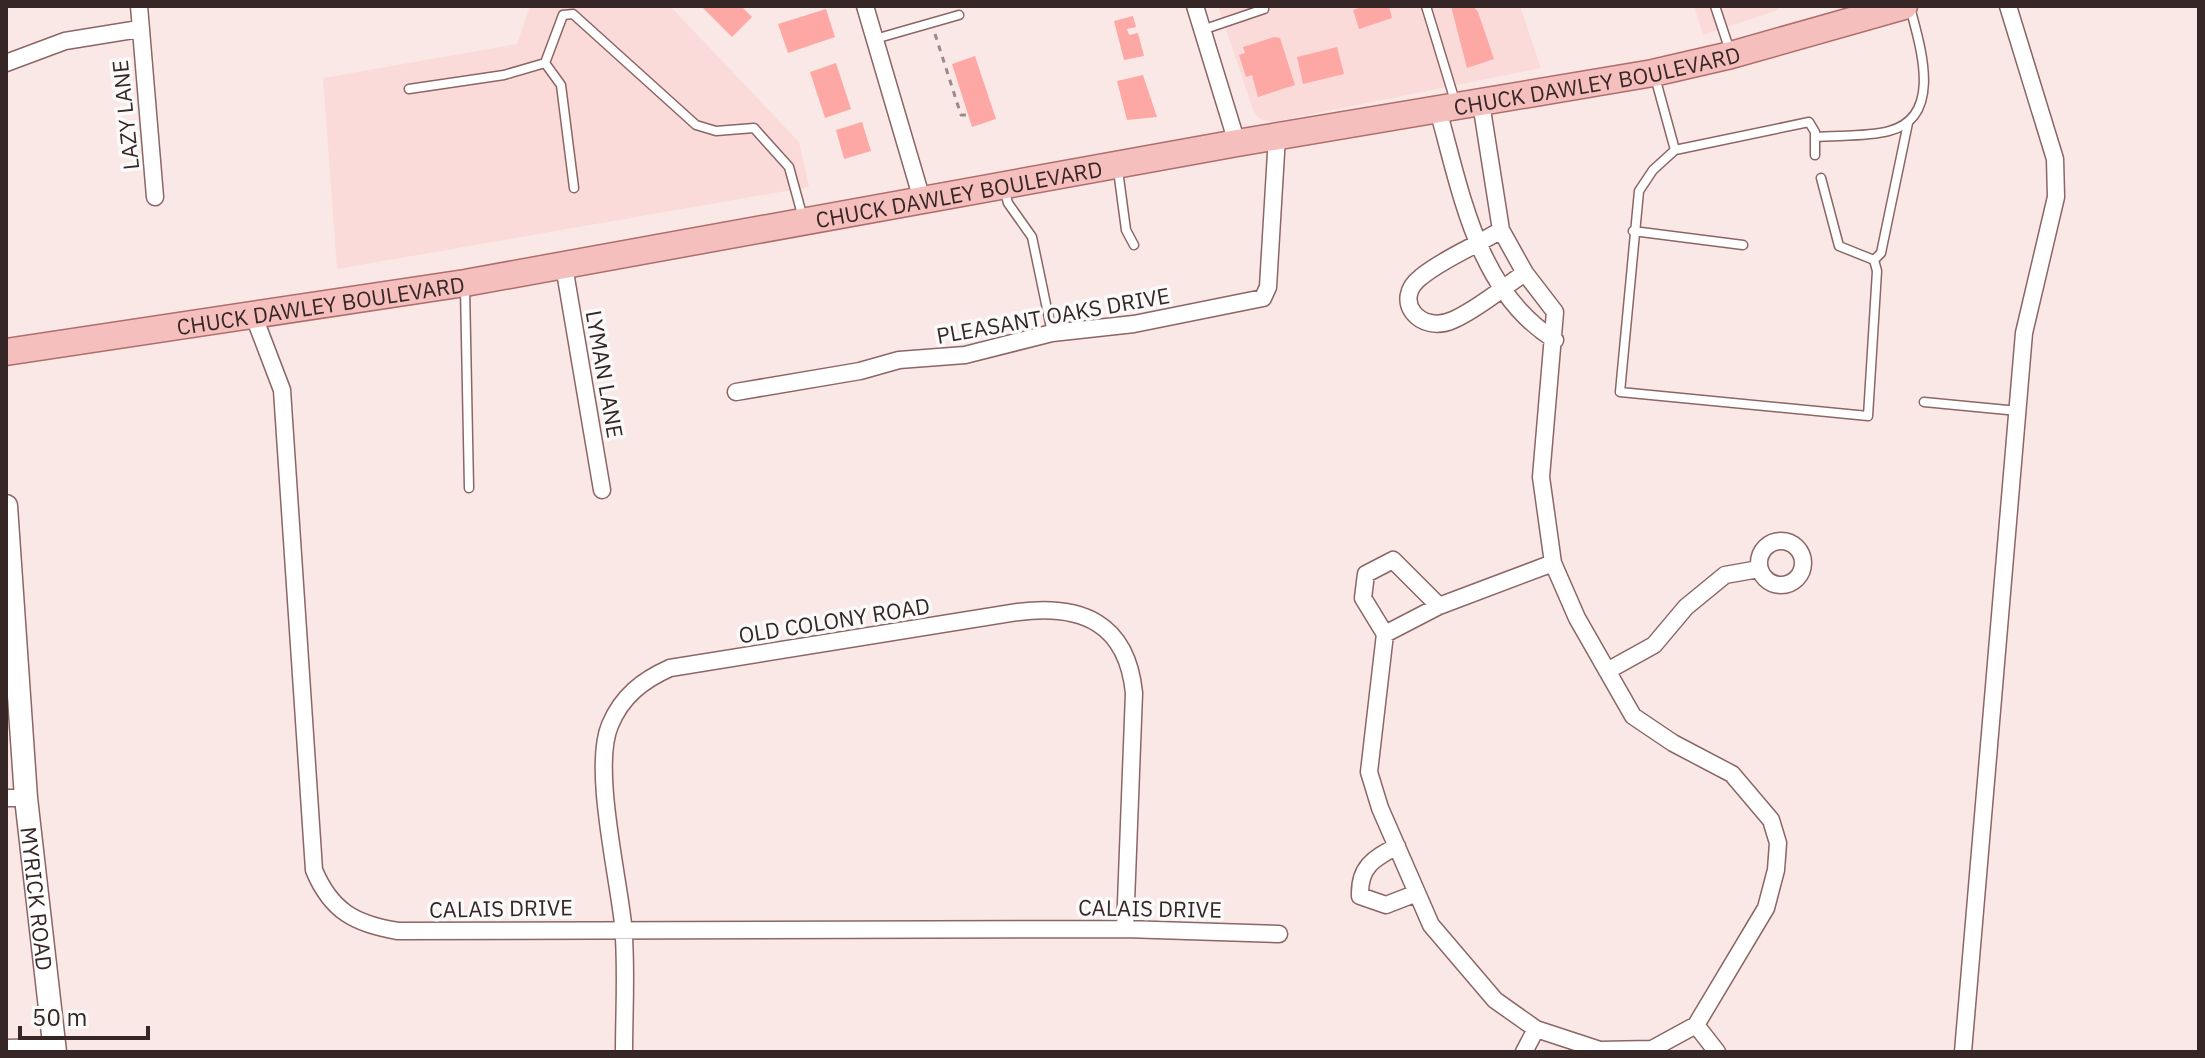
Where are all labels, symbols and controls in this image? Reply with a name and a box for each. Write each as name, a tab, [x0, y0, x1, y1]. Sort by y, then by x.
street label: CHUCK DAWLEY BOULEVARD	[1451, 39, 1743, 121]
street label: LAZY LANE	[105, 59, 145, 171]
street label: CHUCK DAWLEY BOULEVARD	[813, 153, 1104, 234]
street label: CHUCK DAWLEY BOULEVARD	[175, 269, 466, 341]
street label: PLEASANT OAKS DRIVE	[934, 280, 1172, 350]
street label: LYMAN LANE	[580, 308, 630, 440]
street label: OLD COLONY ROAD	[736, 591, 932, 649]
street label: MYRICK ROAD	[15, 825, 60, 972]
street label: CALAIS DRIVE	[429, 892, 573, 924]
street label: CALAIS DRIVE	[1078, 892, 1222, 924]
scale bar	[20, 990, 148, 1040]
text: 50 m	[32, 1001, 87, 1033]

